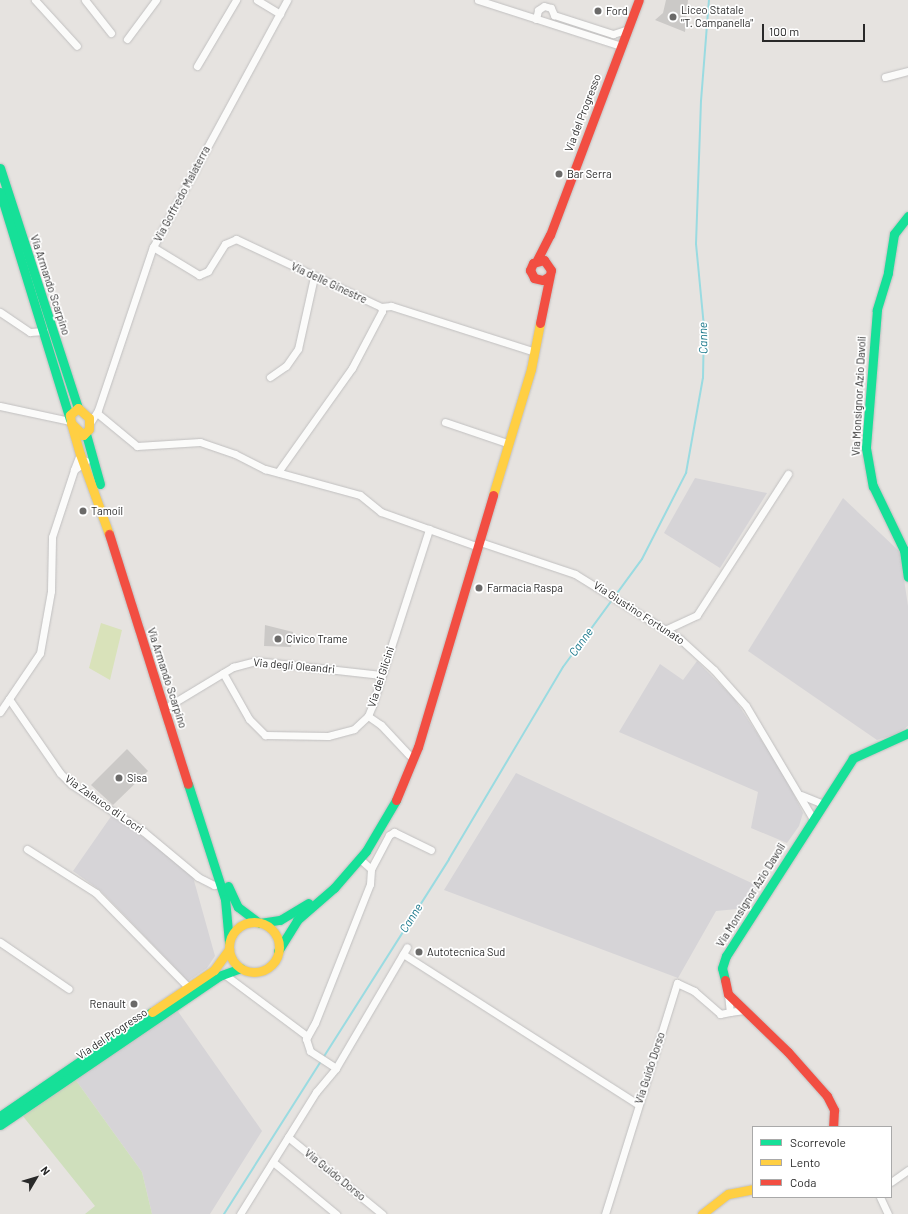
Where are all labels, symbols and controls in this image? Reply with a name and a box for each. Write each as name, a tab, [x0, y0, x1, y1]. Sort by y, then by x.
place label: Ford	[606, 4, 628, 18]
place label: Liceo Statale "T. Campanella"	[681, 4, 753, 30]
marker: Ford	[593, 6, 603, 16]
marker: Liceo Statale "T. Campanella"	[668, 12, 678, 22]
scale bar	[764, 16, 867, 42]
text: 100 m	[769, 24, 799, 38]
street label: Via del Progresso	[562, 72, 604, 154]
street label: Via Goffredo Malaterra	[151, 144, 213, 244]
place label: Bar Serra	[567, 167, 612, 181]
marker: Bar Serra	[554, 169, 564, 179]
street label: Via Armando Scarpino	[27, 233, 73, 337]
street label: Via delle Ginestre	[289, 260, 369, 306]
water label: Canne	[696, 322, 710, 354]
street label: Via Monsignor Azio Davoli	[849, 336, 869, 456]
place label: Tamoil	[91, 504, 123, 518]
marker: Tamoil	[78, 506, 88, 516]
street label: Via Giustino Fortunato	[591, 579, 687, 647]
place label: Farmacia Raspa	[487, 581, 563, 595]
marker: Farmacia Raspa	[474, 583, 484, 593]
water label: Canne	[566, 625, 596, 659]
street label: Via Armando Scarpino	[144, 626, 190, 730]
place label: Civico Trame	[286, 632, 348, 646]
marker: Civico Trame	[273, 634, 283, 644]
street label: Via dei Glicini	[365, 645, 397, 709]
street label: Via degli Oleandri	[253, 656, 335, 676]
place label: Sisa	[127, 771, 147, 785]
street label: Via Zaleuco di Locri	[62, 772, 146, 836]
marker: Sisa	[114, 773, 124, 783]
street label: Via Monsignor Azio Davoli	[714, 841, 788, 949]
water label: Canne	[396, 901, 426, 935]
place label: Autotecnica Sud	[427, 945, 505, 959]
marker: Autotecnica Sud	[414, 947, 424, 957]
place label: Renault	[89, 997, 126, 1011]
marker: Renault	[129, 999, 139, 1009]
street label: Via del Progresso	[74, 1006, 150, 1062]
street label: Via Guido Dorso	[632, 1030, 668, 1106]
legend	[752, 1126, 892, 1198]
text: Scorrevole	[790, 1135, 846, 1149]
street label: Via Guido Dorso	[302, 1146, 368, 1204]
text: Lento	[790, 1155, 820, 1169]
north arrow	[16, 1158, 56, 1198]
text: N	[38, 1163, 53, 1177]
text: Coda	[790, 1175, 817, 1189]

